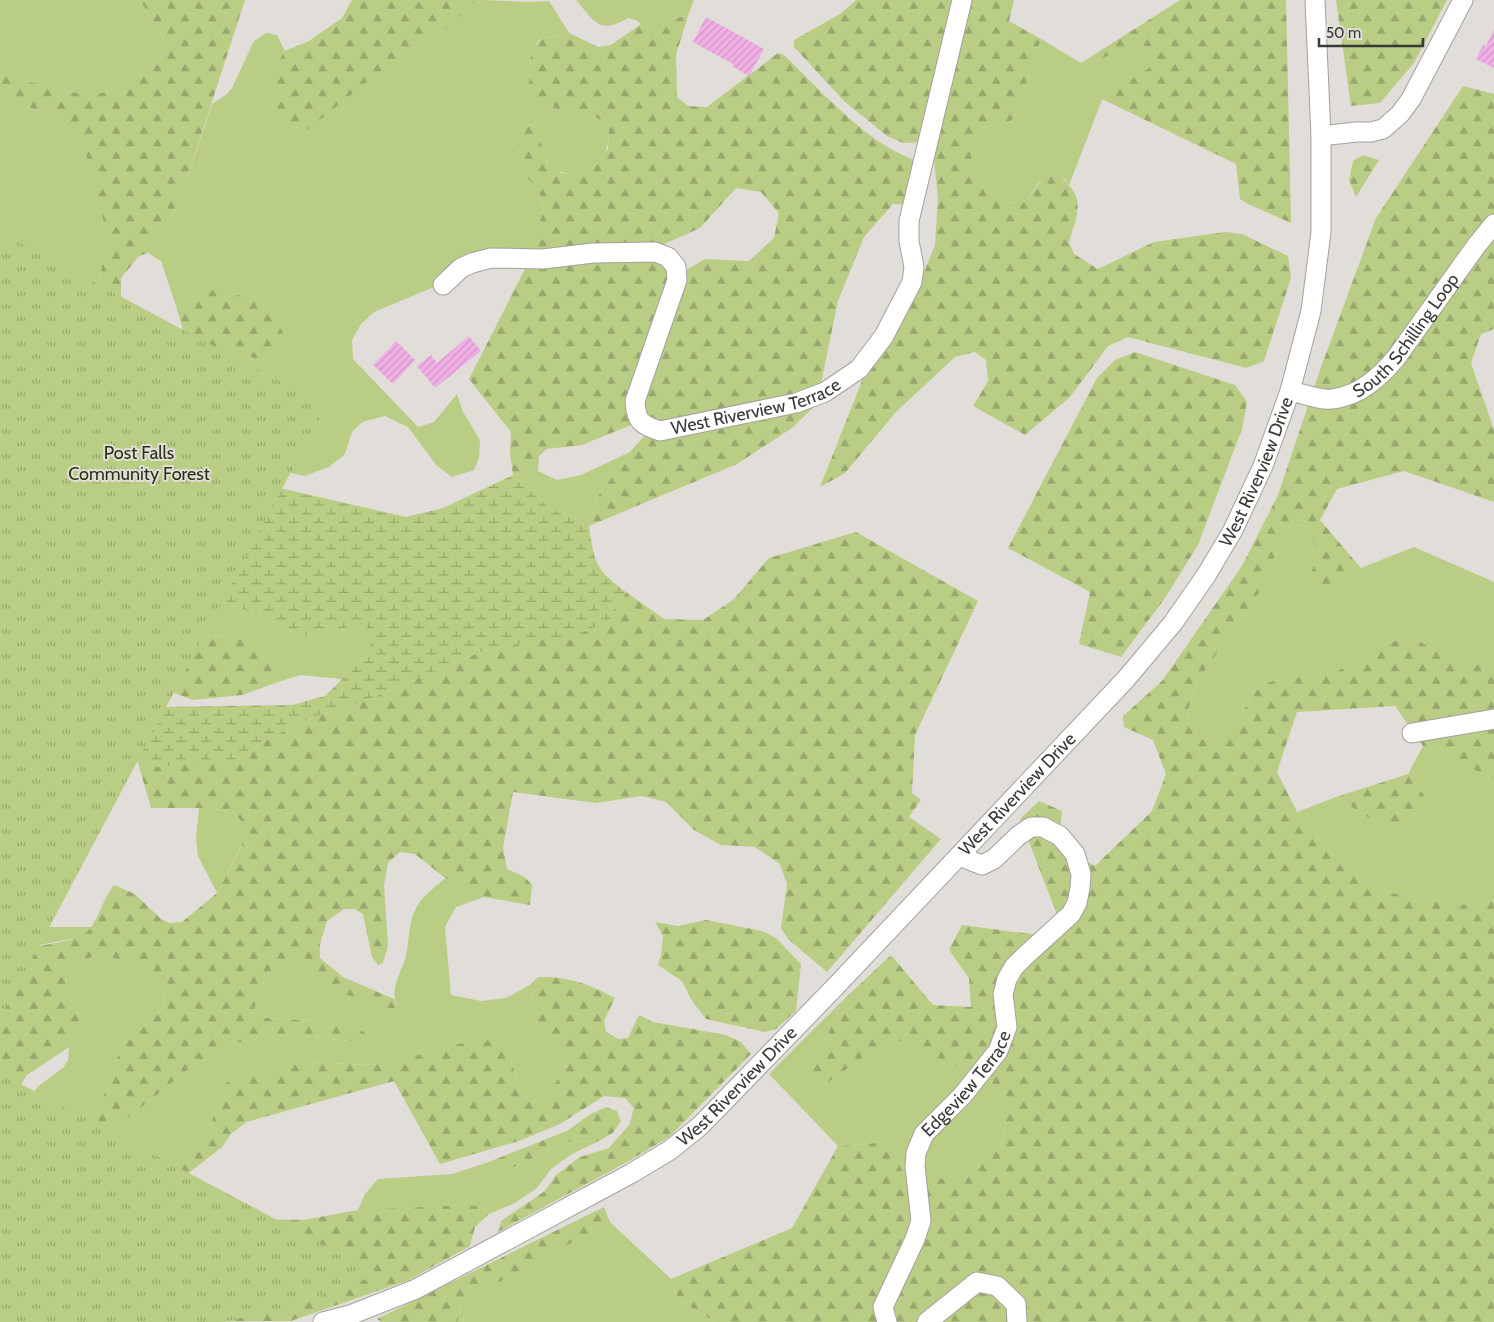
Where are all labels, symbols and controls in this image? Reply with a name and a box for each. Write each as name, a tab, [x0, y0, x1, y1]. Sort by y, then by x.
scale bar	[1319, 15, 1423, 47]
text: 50 m	[1326, 24, 1361, 42]
street label: South Schilling Loop	[1349, 269, 1464, 403]
street label: West Riverview Terrace	[669, 374, 845, 439]
street label: West Riverview Drive	[1215, 394, 1298, 551]
park label: Post Falls Community Forest	[68, 442, 210, 485]
street label: West Riverview Drive	[954, 728, 1080, 860]
street label: West Riverview Drive	[673, 1022, 802, 1151]
street label: Edgeview Terrace	[917, 1028, 1016, 1141]

